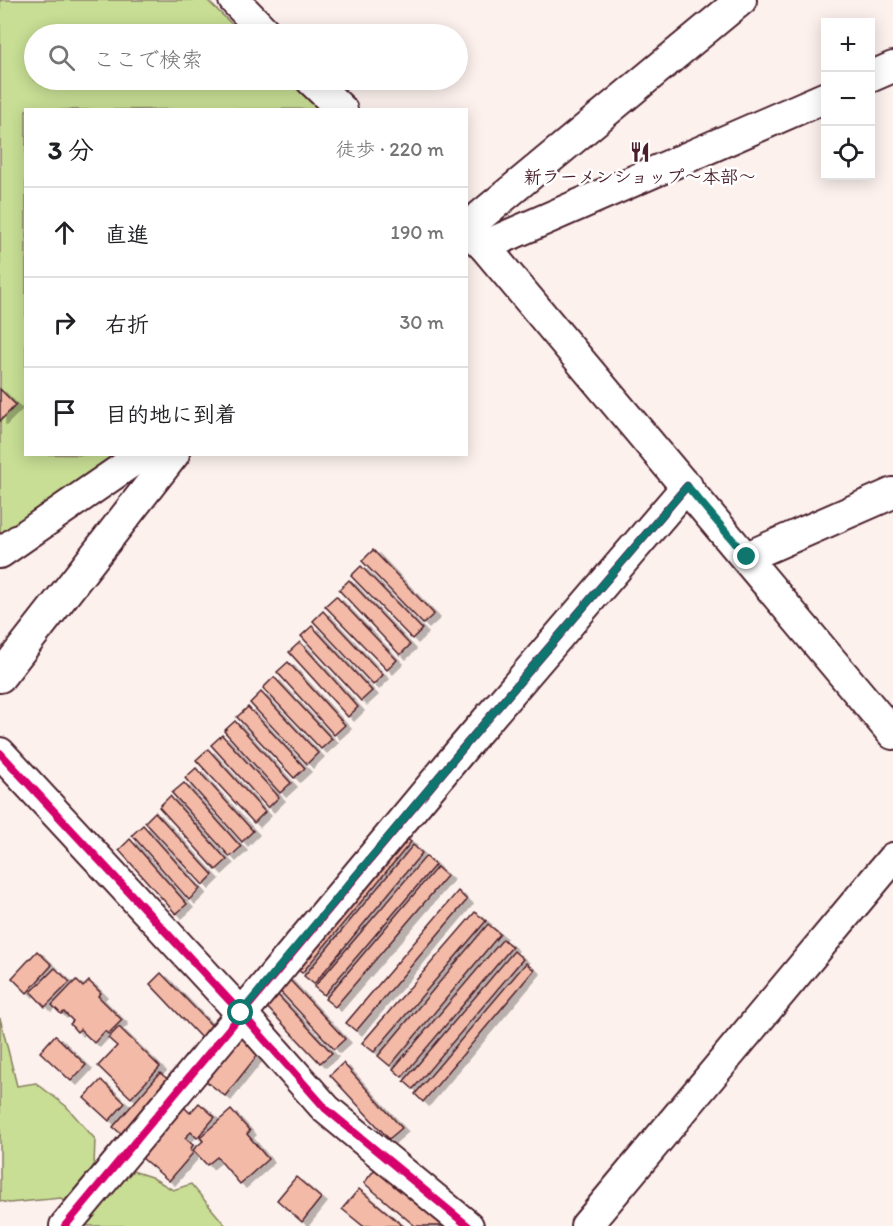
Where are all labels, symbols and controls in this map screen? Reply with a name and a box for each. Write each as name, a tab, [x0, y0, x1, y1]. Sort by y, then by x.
map controls	[821, 18, 875, 180]
button: +	[821, 18, 875, 72]
search box	[24, 24, 468, 90]
icon: search	[45, 41, 78, 74]
text: ここで検索	[93, 46, 203, 73]
button: −	[821, 72, 875, 126]
button: locate	[821, 126, 875, 180]
text: 3 分	[48, 134, 94, 166]
text: 徒歩 · 220 m	[336, 137, 444, 161]
restaurant icon: 新ラーメンショップ～本部～	[628, 140, 652, 164]
place label: 新ラーメンショップ～本部～	[524, 166, 756, 188]
icon: ahead	[48, 216, 81, 249]
text: 190 m	[391, 220, 444, 244]
text: 直進	[105, 221, 149, 248]
icon: right	[48, 306, 81, 339]
text: 30 m	[399, 310, 444, 334]
text: 右折	[105, 311, 149, 338]
icon: arrive	[48, 396, 81, 429]
text: 目的地に到着	[105, 401, 237, 428]
route end	[733, 543, 759, 569]
route start	[227, 999, 253, 1025]

